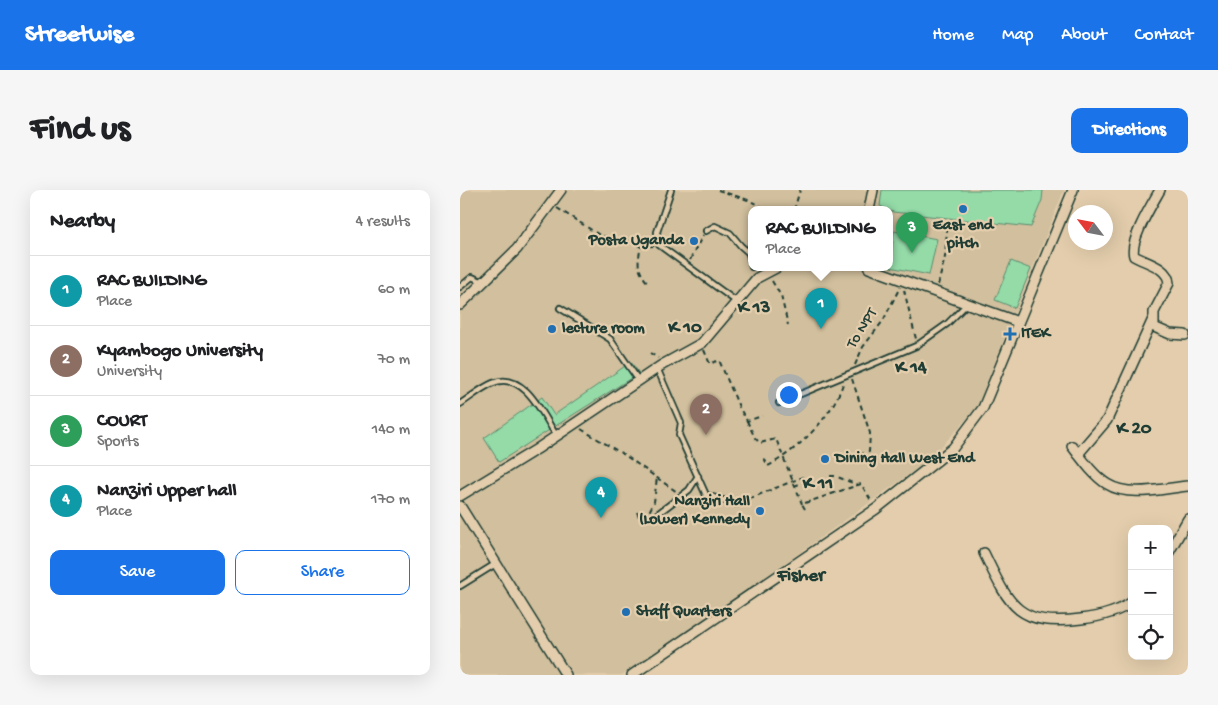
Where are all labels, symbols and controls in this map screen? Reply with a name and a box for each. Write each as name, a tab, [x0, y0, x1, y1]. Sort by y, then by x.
text: Streetwise	[25, 21, 134, 50]
text: Home	[932, 25, 974, 46]
text: Map	[1002, 25, 1033, 46]
text: About	[1061, 25, 1107, 46]
text: Contact	[1135, 25, 1193, 46]
button: Directions	[1071, 108, 1188, 153]
text: Find us	[30, 110, 130, 151]
marker: East end pitch	[957, 203, 969, 215]
north arrow	[1068, 205, 1113, 250]
popup	[748, 206, 893, 271]
text: Nearby	[50, 210, 115, 235]
pin: 3	[896, 212, 928, 253]
text: 4 results	[355, 213, 410, 232]
place label: East end pitch	[933, 217, 995, 254]
text: RAC BUILDING	[766, 218, 875, 241]
place label: Posta Uganda	[588, 232, 685, 251]
marker: Posta Uganda	[688, 235, 700, 247]
text: Place	[766, 241, 801, 260]
text: RAC BUILDING	[97, 270, 207, 293]
text: 1	[63, 281, 69, 300]
text: 60 m	[378, 281, 410, 300]
pin: 1	[805, 288, 837, 329]
text: Place	[97, 293, 132, 312]
district label: K 13	[737, 297, 770, 320]
street label: To NPT	[843, 305, 883, 353]
district label: K 10	[667, 317, 702, 340]
place label: lecture room	[561, 320, 645, 339]
marker: lecture room	[546, 323, 558, 335]
place label: ITEK	[1021, 325, 1052, 344]
marker: ITEK	[1003, 327, 1017, 341]
text: Kyambogo University	[97, 340, 263, 363]
text: 2	[62, 351, 70, 370]
text: 70 m	[377, 351, 410, 370]
district label: K 14	[894, 357, 928, 380]
text: University	[97, 363, 162, 382]
your location	[776, 382, 802, 408]
pin: 2	[690, 394, 722, 435]
text: COURT	[97, 410, 147, 433]
district label: K 20	[1115, 418, 1152, 441]
text: 3	[62, 421, 70, 440]
text: 140 m	[372, 421, 410, 440]
text: Sports	[97, 433, 139, 452]
place label: Dining Hall West End	[833, 450, 976, 469]
marker: Dining Hall West End	[819, 453, 831, 465]
district label: K 11	[802, 473, 833, 496]
pin: 4	[585, 477, 617, 518]
text: Nanziri Upper hall	[97, 480, 237, 503]
text: 4	[62, 491, 70, 510]
text: 170 m	[371, 491, 410, 510]
place label: Nanziri Hall (Lower) Kennedy	[639, 493, 750, 530]
text: Place	[97, 503, 132, 522]
marker: Nanziri Hall (Lower) Kennedy	[754, 505, 766, 517]
map controls	[1128, 525, 1173, 660]
button: +	[1128, 525, 1173, 570]
button: Save	[50, 550, 225, 595]
button: Share	[235, 550, 410, 595]
district label: Fisher	[776, 565, 827, 588]
button: −	[1128, 570, 1173, 615]
place label: Staff Quarters	[636, 602, 733, 622]
marker: Staff Quarters	[620, 606, 632, 618]
button: locate	[1128, 615, 1173, 660]

